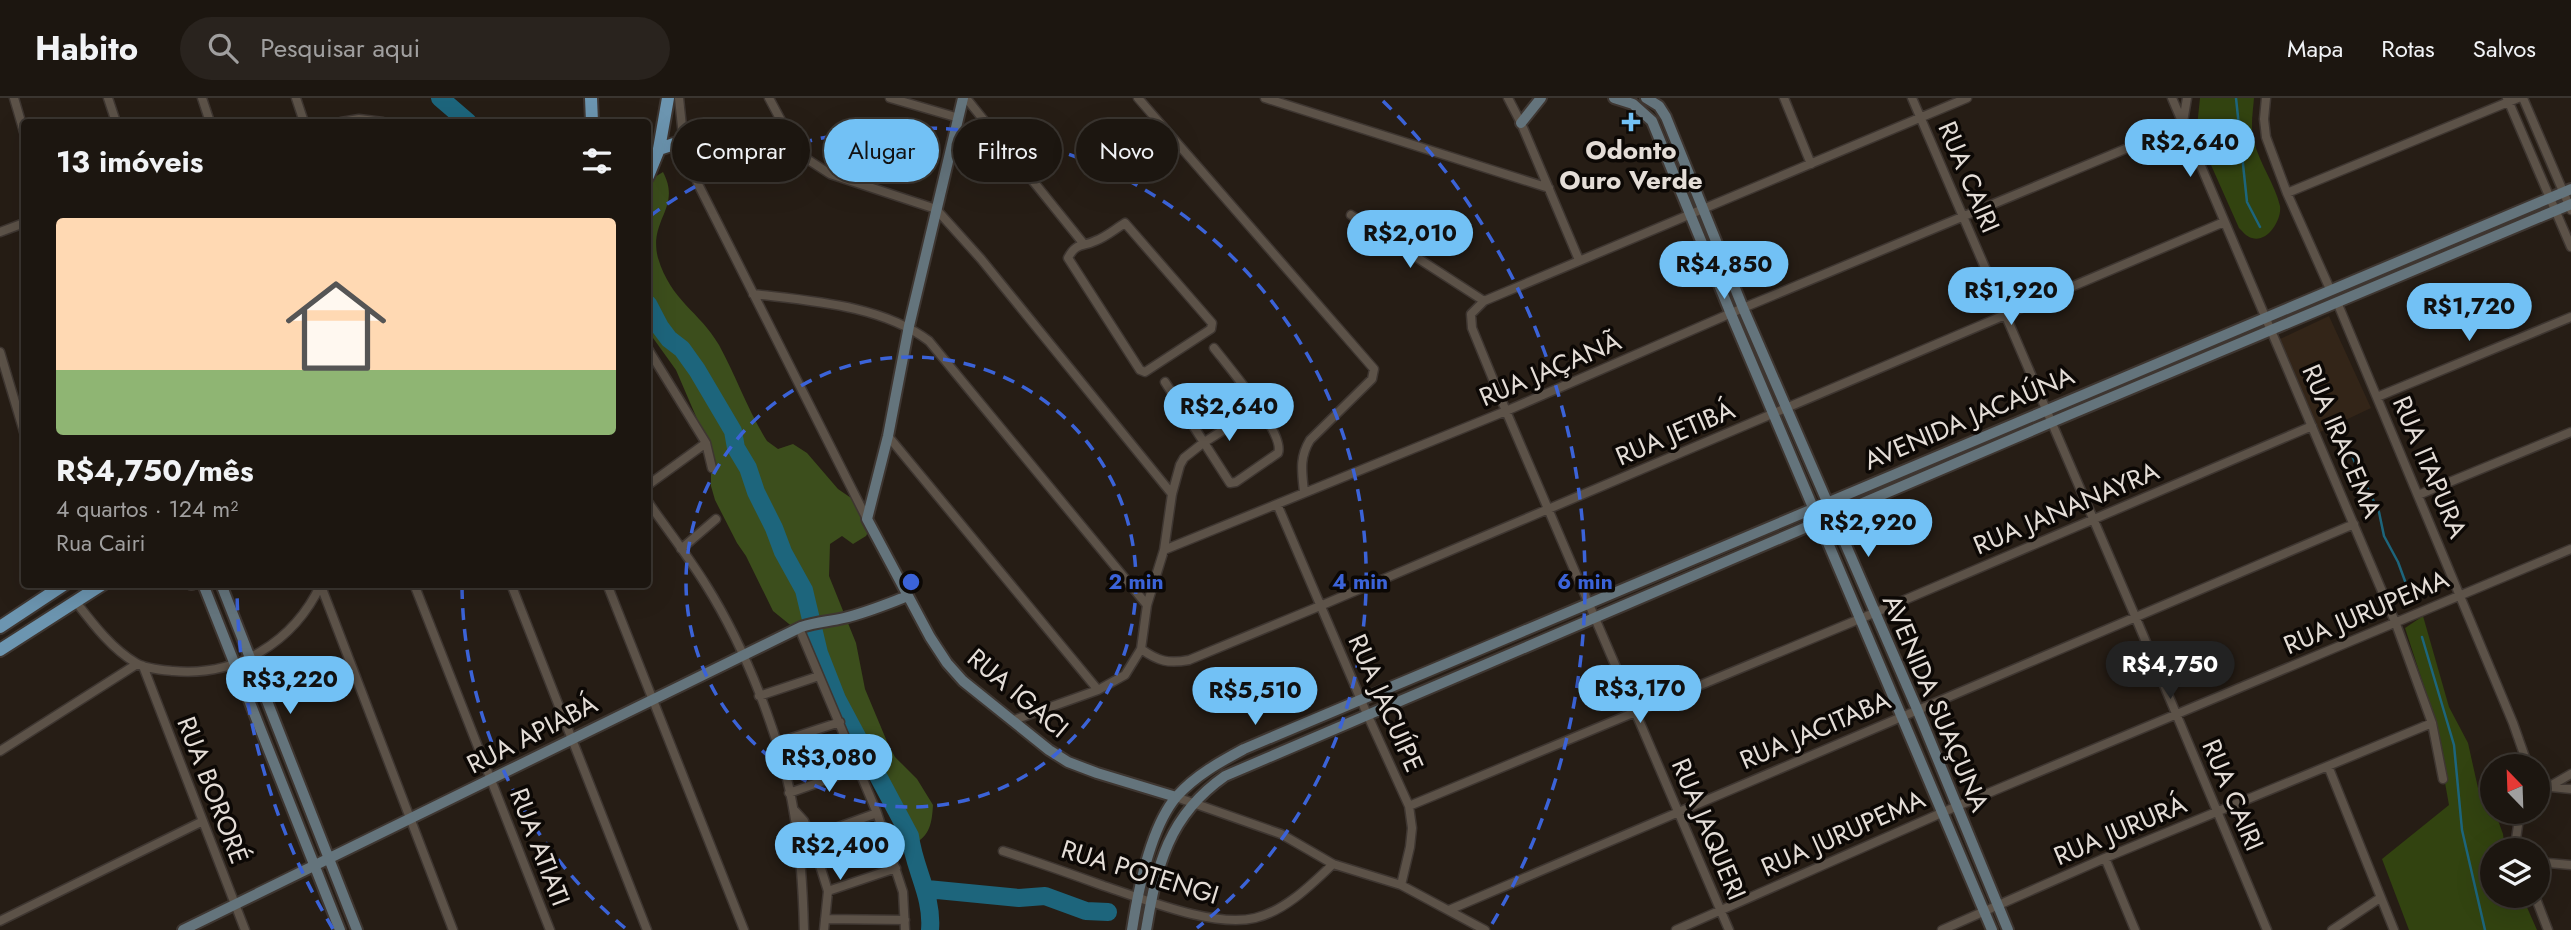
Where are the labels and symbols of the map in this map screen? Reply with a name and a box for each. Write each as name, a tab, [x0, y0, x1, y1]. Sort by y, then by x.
marker: Odonto Ouro Verde	[1621, 112, 1641, 132]
street label: RUA CAIRI	[1929, 115, 2009, 239]
pin: R$2,640	[2125, 120, 2255, 179]
place label: Odonto Ouro Verde	[1559, 131, 1703, 199]
pin: R$2,010	[1345, 211, 1475, 270]
pin: R$4,850	[1659, 242, 1789, 301]
pin: R$1,920	[1946, 268, 2076, 327]
pin: R$1,720	[2404, 284, 2534, 343]
street label: RUA JAÇANÃ	[1473, 322, 1628, 416]
street label: AVENIDA JACAÚNA	[1858, 356, 2081, 479]
street label: RUA IRACEMA	[2293, 358, 2392, 524]
pin: R$2,640	[1164, 384, 1294, 443]
street label: RUA ITAPURA	[2383, 390, 2477, 545]
street label: RUA JETIBÁ	[1610, 391, 1741, 475]
street label: RUA JANANAYRA	[1967, 451, 2165, 564]
pin: R$2,920	[1803, 500, 1933, 559]
street label: RUA JURUPEMA	[2278, 560, 2455, 664]
text: 2 min	[1108, 567, 1164, 597]
text: 4 min	[1332, 567, 1388, 597]
text: 6 min	[1557, 567, 1613, 597]
centre of rings	[899, 570, 923, 594]
street label: AVENIDA SUAÇUNA	[1873, 588, 1999, 818]
street label: RUA JACUÍPE	[1339, 628, 1433, 778]
street label: RUA IGACI	[959, 639, 1077, 747]
pin: R$4,750	[2105, 642, 2235, 701]
pin: R$3,220	[225, 656, 355, 716]
pin: R$3,170	[1575, 666, 1705, 725]
pin: R$5,510	[1190, 668, 1320, 727]
street label: RUA JACITABA	[1734, 681, 1897, 779]
street label: RUA APIABÁ	[460, 684, 605, 783]
street label: RUA BORORÉ	[168, 711, 258, 869]
street label: RUA CAIRI	[2193, 733, 2273, 857]
pin: R$3,080	[764, 734, 894, 794]
street label: RUA JAQUERI	[1662, 752, 1756, 906]
north arrow	[2480, 754, 2550, 824]
street label: RUA JURUPEMA	[1755, 780, 1932, 886]
street label: RUA ATIATI	[500, 783, 580, 911]
street label: RUA JURURÁ	[2048, 785, 2193, 875]
pin: R$2,400	[775, 822, 905, 882]
street label: RUA POTENGI	[1057, 830, 1223, 914]

